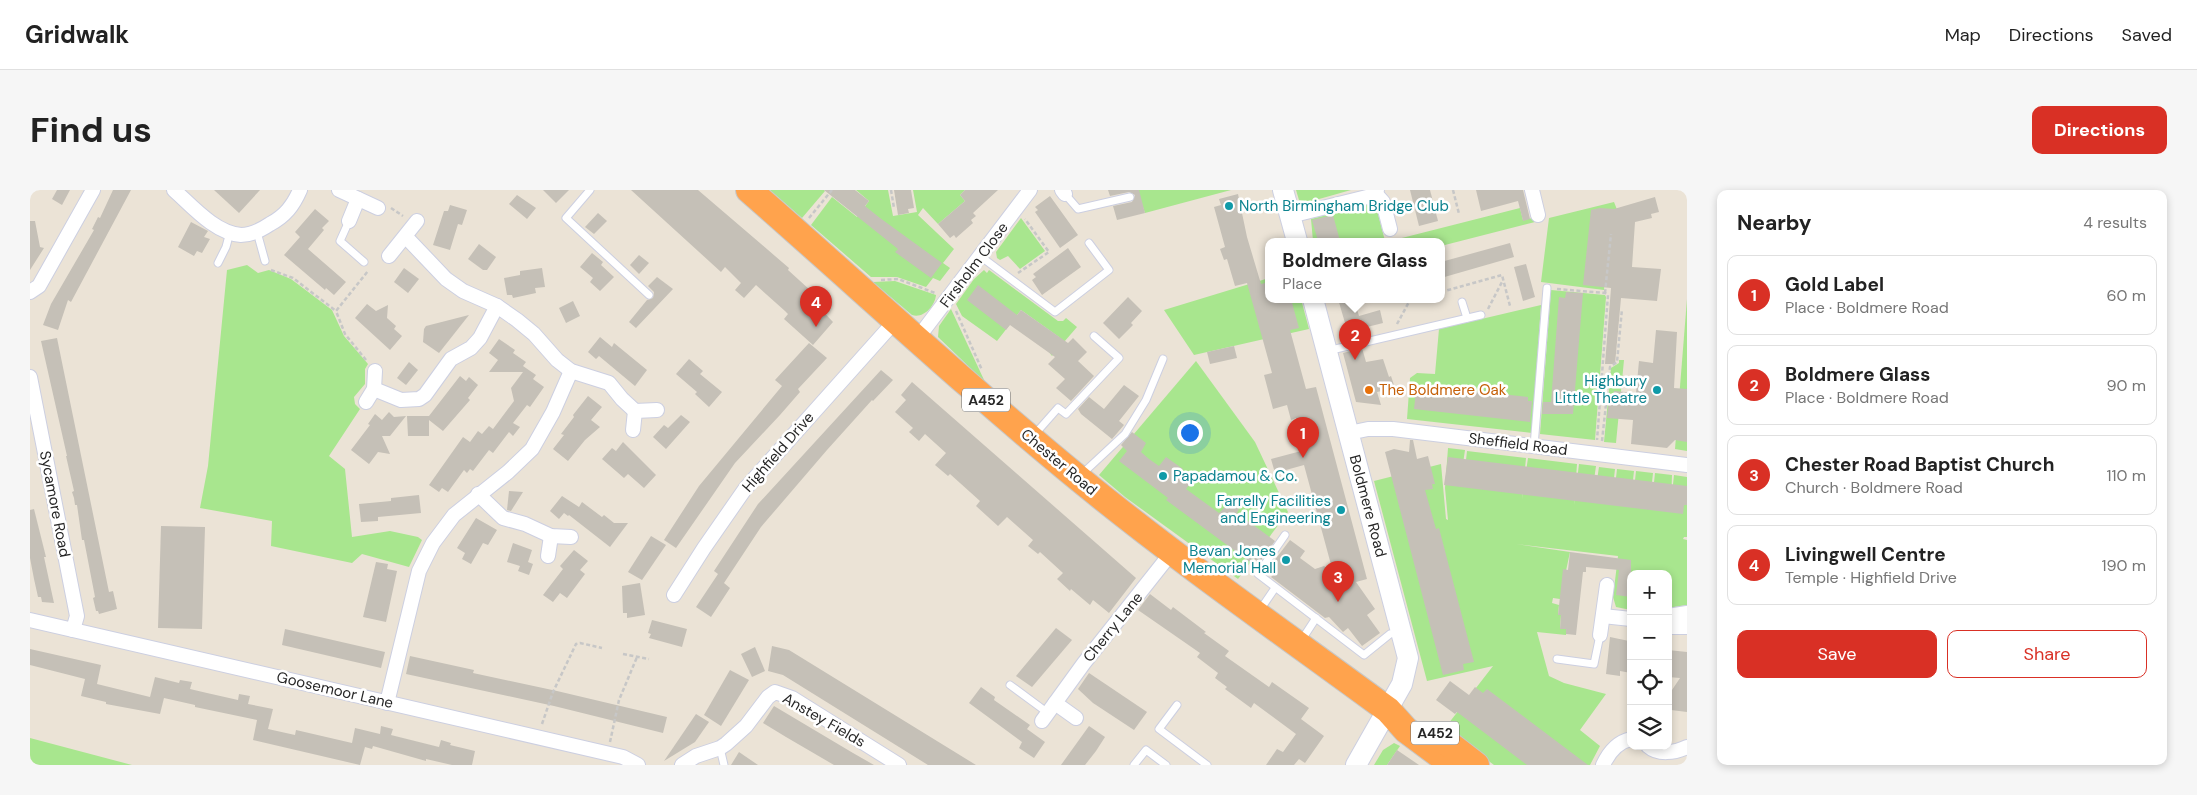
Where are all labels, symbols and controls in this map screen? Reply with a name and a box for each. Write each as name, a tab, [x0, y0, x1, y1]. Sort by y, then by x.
text: Gridwalk	[25, 19, 129, 50]
text: Map	[1945, 23, 1981, 47]
text: Directions	[2009, 23, 2094, 47]
text: Saved	[2122, 23, 2172, 47]
button: Directions	[2032, 106, 2167, 154]
text: Find us	[30, 107, 152, 153]
place label: North Birmingham Bridge Club	[1239, 196, 1449, 216]
marker: North Birmingham Bridge Club	[1223, 200, 1235, 212]
text: Nearby	[1737, 209, 1811, 237]
text: 4 results	[2083, 212, 2147, 233]
street label: Firsholm Close	[935, 218, 1013, 312]
popup	[1265, 238, 1445, 303]
text: Boldmere Glass	[1282, 248, 1428, 273]
text: Gold Label	[1785, 272, 1884, 297]
text: Place	[1282, 273, 1322, 294]
text: 1	[1751, 285, 1757, 306]
text: 60 m	[2106, 285, 2146, 306]
pin: 4	[800, 286, 832, 327]
text: Place · Boldmere Road	[1785, 297, 1949, 318]
pin: 2	[1339, 319, 1371, 360]
text: Boldmere Glass	[1785, 362, 1930, 387]
place label: Highbury Little Theatre	[1555, 371, 1648, 408]
text: 2	[1749, 375, 1759, 396]
text: 90 m	[2106, 375, 2146, 396]
place label: The Boldmere Oak	[1379, 380, 1507, 400]
marker: The Boldmere Oak	[1363, 384, 1375, 396]
marker: Highbury Little Theatre	[1651, 384, 1663, 396]
text: Place · Boldmere Road	[1785, 387, 1949, 408]
road number: A452	[962, 388, 1010, 412]
street label: Highfield Drive	[738, 408, 818, 496]
pin: 1	[1287, 417, 1319, 458]
your location	[1177, 420, 1203, 446]
street label: Chester Road	[1017, 424, 1101, 500]
street label: Sheffield Road	[1467, 428, 1569, 460]
street label: Sycamore Road	[35, 449, 75, 559]
text: Chester Road Baptist Church	[1785, 452, 2054, 477]
street label: Boldmere Road	[1345, 453, 1391, 559]
text: 3	[1749, 465, 1759, 486]
text: 110 m	[2107, 465, 2146, 486]
place label: Papadamou & Co.	[1173, 466, 1297, 486]
marker: Papadamou & Co.	[1157, 470, 1169, 482]
text: Church · Boldmere Road	[1785, 477, 1963, 498]
place label: Farrelly Facilities and Engineering	[1217, 491, 1331, 528]
marker: Farrelly Facilities and Engineering	[1335, 504, 1347, 516]
place label: Bevan Jones Memorial Hall	[1183, 541, 1276, 578]
text: Livingwell Centre	[1785, 542, 1946, 567]
marker: Bevan Jones Memorial Hall	[1280, 554, 1292, 566]
text: 4	[1749, 555, 1759, 576]
text: 190 m	[2102, 555, 2146, 576]
pin: 3	[1322, 561, 1354, 602]
text: Temple · Highfield Drive	[1785, 567, 1957, 588]
map controls	[1627, 570, 1672, 750]
button: +	[1627, 570, 1672, 615]
street label: Cherry Lane	[1079, 588, 1147, 666]
button: −	[1627, 615, 1672, 660]
button: Save	[1737, 630, 1937, 678]
button: Share	[1947, 630, 2147, 678]
button: locate	[1627, 660, 1672, 705]
street label: Goosemoor Lane	[275, 667, 395, 713]
street label: Anstey Fields	[779, 688, 869, 752]
button: layers	[1627, 705, 1672, 750]
road number: A452	[1411, 722, 1459, 744]

